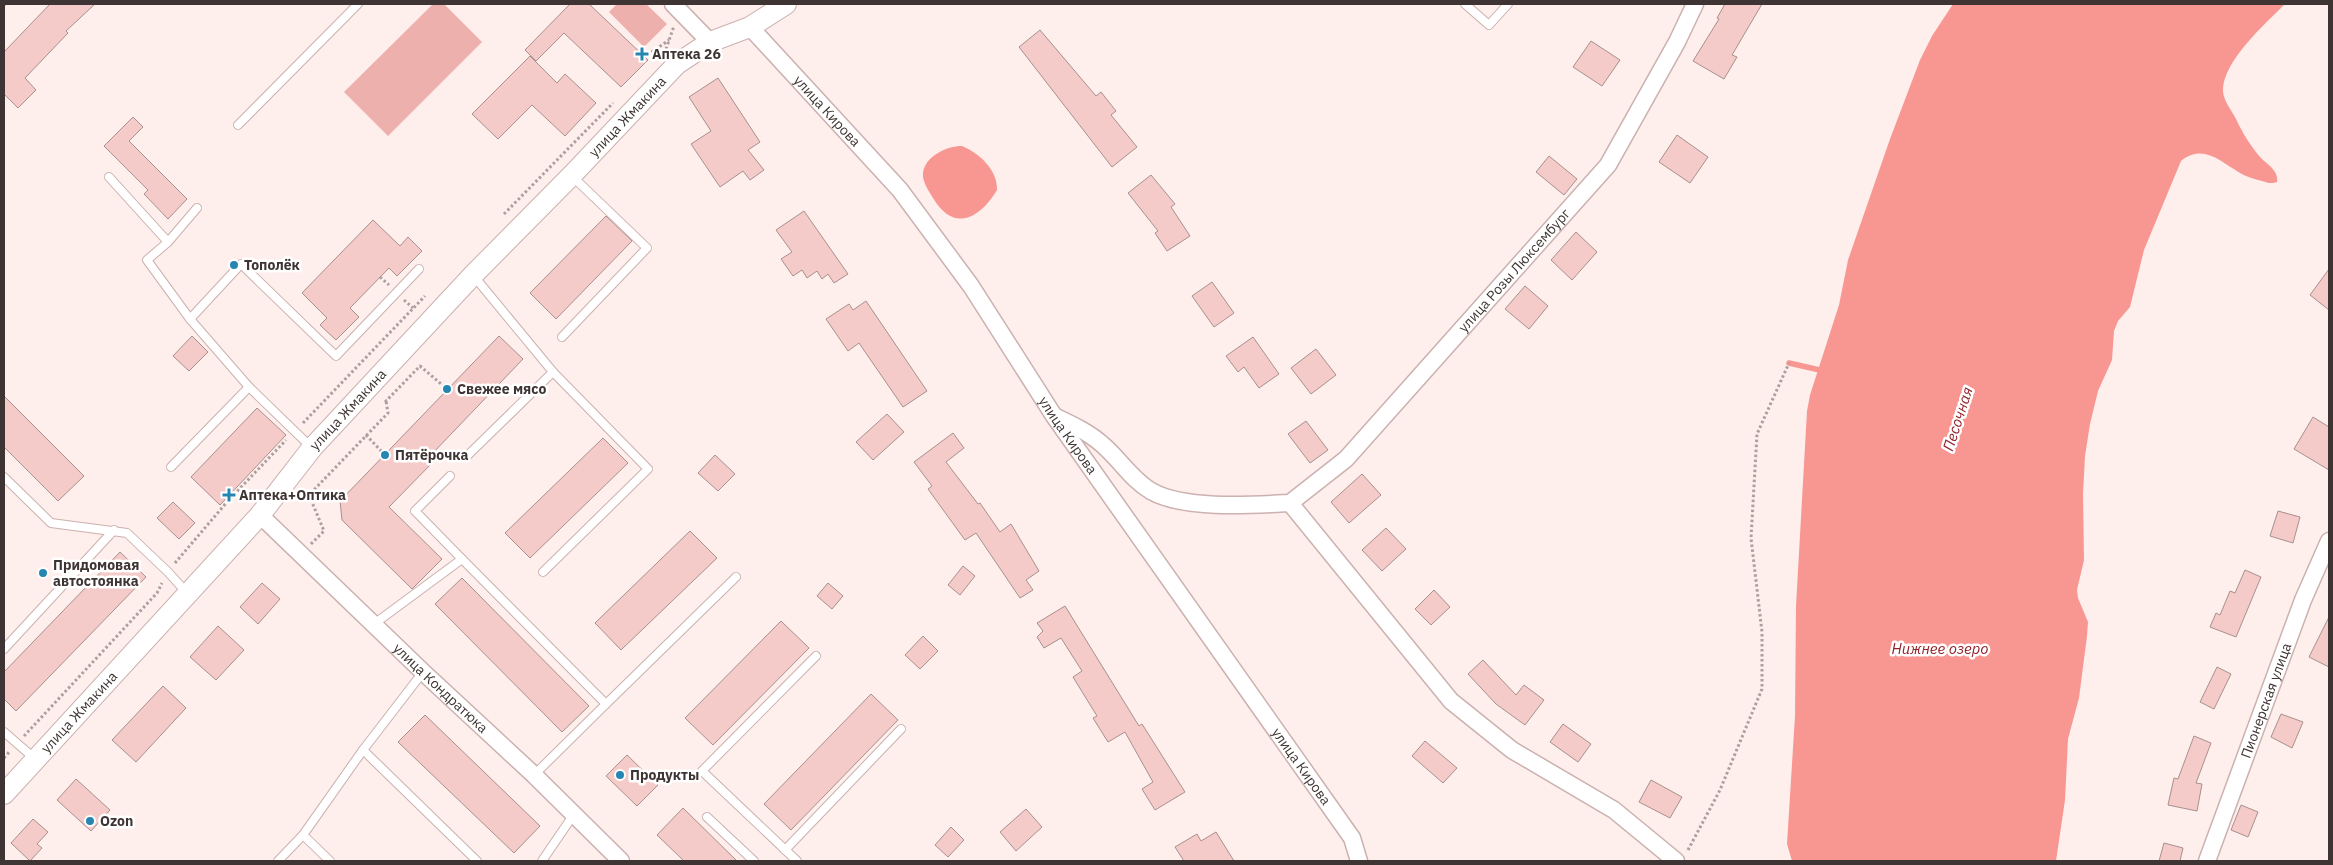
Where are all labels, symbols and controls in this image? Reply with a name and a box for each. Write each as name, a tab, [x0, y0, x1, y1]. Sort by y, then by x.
place label: Аптека 26	[652, 45, 721, 63]
marker: Аптека 26	[636, 48, 648, 60]
street label: улица Кирова	[790, 71, 865, 151]
street label: улица Жмакина	[585, 72, 670, 161]
street label: улица Розы Люксембург	[1454, 205, 1574, 336]
place label: Тополёк	[244, 256, 300, 274]
marker: Тополёк	[228, 259, 240, 271]
street label: улица Жмакина	[306, 365, 390, 454]
place label: Свежее мясо	[457, 380, 546, 398]
marker: Свежее мясо	[441, 383, 453, 395]
water label: Песочная	[1938, 384, 1977, 453]
street label: улица Кирова	[1035, 393, 1102, 478]
place label: Пятёрочка	[395, 446, 468, 464]
marker: Пятёрочка	[379, 449, 391, 461]
place label: Аптека+Оптика	[239, 486, 346, 504]
marker: Аптека+Оптика	[223, 489, 235, 501]
place label: Придомовая автостоянка	[53, 556, 139, 590]
marker: Придомовая автостоянка	[37, 567, 49, 579]
street label: улица Кондратюка	[389, 639, 492, 737]
water label: Нижнее озеро	[1891, 639, 1989, 658]
street label: Пионерская улица	[2237, 640, 2296, 761]
street label: улица Жмакина	[37, 667, 121, 757]
street label: улица Кирова	[1268, 724, 1335, 809]
place label: Продукты	[630, 766, 699, 784]
marker: Продукты	[614, 769, 626, 781]
place label: Ozon	[100, 812, 133, 830]
marker: Ozon	[84, 815, 96, 827]

